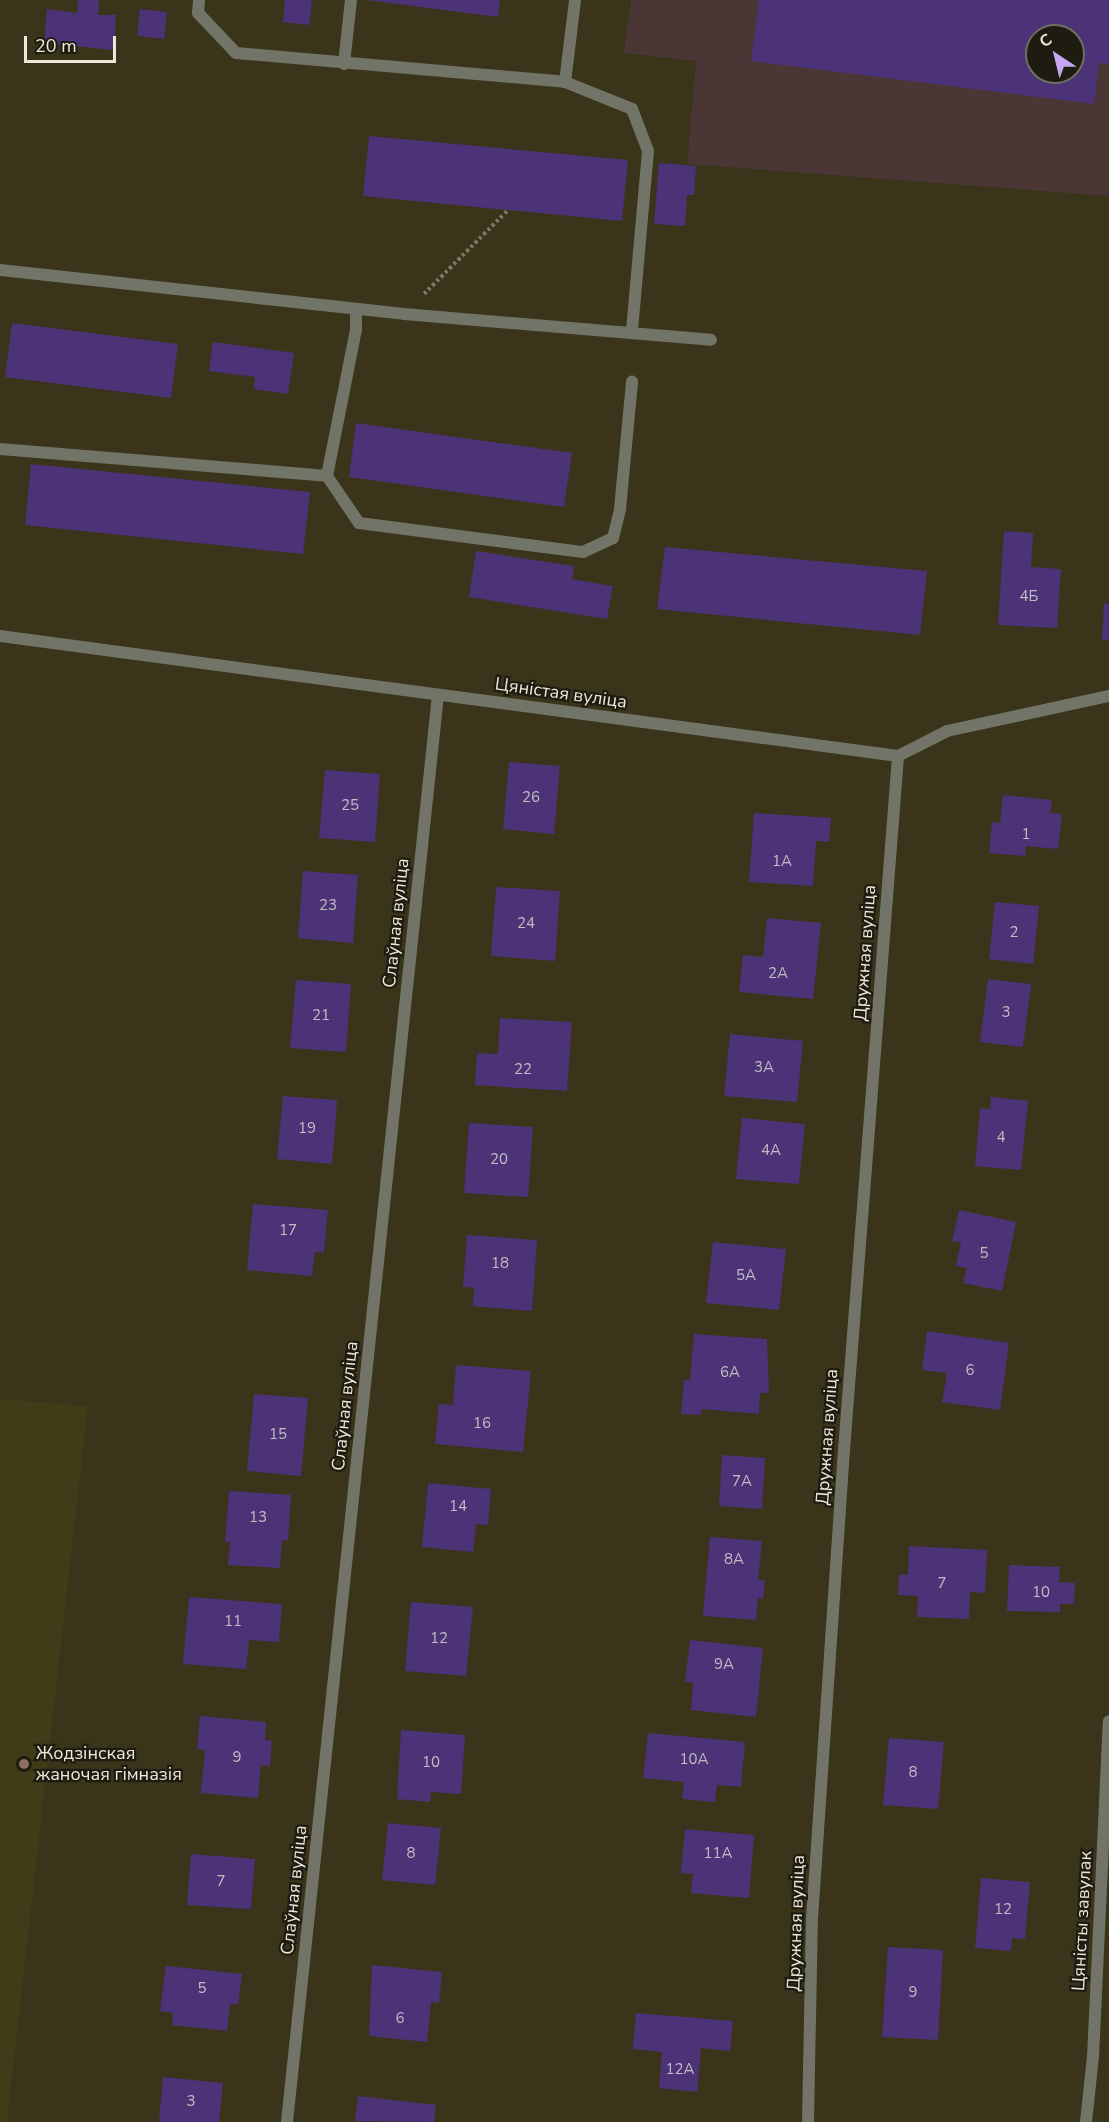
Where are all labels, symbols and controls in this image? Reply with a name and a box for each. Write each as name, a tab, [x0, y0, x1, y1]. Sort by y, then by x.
scale bar	[27, 24, 118, 62]
north arrow	[1025, 24, 1085, 84]
text: С	[1035, 29, 1057, 53]
text: 20 m	[35, 34, 77, 58]
house number: 4Б	[1020, 588, 1038, 606]
street label: Цяністая вуліца	[494, 673, 628, 713]
house number: 26	[522, 789, 540, 807]
house number: 25	[341, 797, 359, 815]
house number: 1	[1022, 826, 1030, 844]
house number: 1А	[772, 853, 792, 871]
street label: Слаўная вуліца	[378, 857, 414, 989]
street label: Дружная вуліца	[849, 884, 881, 1022]
house number: 23	[319, 897, 337, 915]
house number: 24	[517, 915, 535, 933]
house number: 2	[1010, 924, 1018, 942]
house number: 2А	[768, 965, 788, 983]
house number: 3	[1002, 1004, 1010, 1022]
house number: 21	[312, 1007, 330, 1025]
house number: 3А	[754, 1059, 774, 1077]
house number: 22	[514, 1061, 532, 1079]
house number: 19	[298, 1120, 316, 1138]
house number: 4	[997, 1129, 1005, 1147]
house number: 4А	[761, 1142, 781, 1160]
house number: 20	[490, 1151, 508, 1169]
house number: 17	[279, 1222, 297, 1240]
house number: 5	[980, 1245, 988, 1263]
house number: 18	[491, 1255, 509, 1273]
house number: 5А	[736, 1267, 756, 1285]
street label: Слаўная вуліца	[327, 1340, 363, 1472]
house number: 6	[966, 1362, 974, 1380]
house number: 6А	[720, 1364, 740, 1382]
street label: Дружная вуліца	[811, 1368, 843, 1506]
house number: 16	[473, 1415, 491, 1433]
house number: 15	[269, 1426, 287, 1444]
house number: 7А	[732, 1473, 752, 1491]
house number: 14	[449, 1498, 467, 1516]
house number: 13	[249, 1509, 267, 1527]
house number: 8А	[724, 1551, 744, 1569]
house number: 7	[938, 1575, 946, 1593]
house number: 10	[1032, 1584, 1050, 1602]
house number: 11	[224, 1613, 242, 1631]
house number: 12	[430, 1630, 448, 1648]
house number: 9А	[714, 1656, 734, 1674]
place label: Жодзінская жаночая гімназія	[36, 1743, 182, 1786]
house number: 9	[233, 1749, 241, 1767]
house number: 10А	[680, 1751, 708, 1769]
house number: 10	[422, 1754, 440, 1772]
marker: Жодзінская жаночая гімназія	[17, 1757, 31, 1771]
house number: 8	[909, 1764, 917, 1782]
street label: Слаўная вуліца	[276, 1824, 312, 1956]
house number: 8	[407, 1845, 415, 1863]
house number: 11А	[704, 1845, 732, 1863]
street label: Цяністы завулак	[1068, 1851, 1096, 1991]
street label: Дружная вуліца	[783, 1854, 809, 1992]
house number: 7	[217, 1873, 225, 1891]
house number: 12	[994, 1901, 1012, 1919]
house number: 5	[198, 1980, 206, 1998]
house number: 9	[909, 1984, 917, 2002]
house number: 6	[396, 2010, 404, 2028]
house number: 12А	[666, 2061, 694, 2079]
house number: 3	[187, 2093, 195, 2111]

